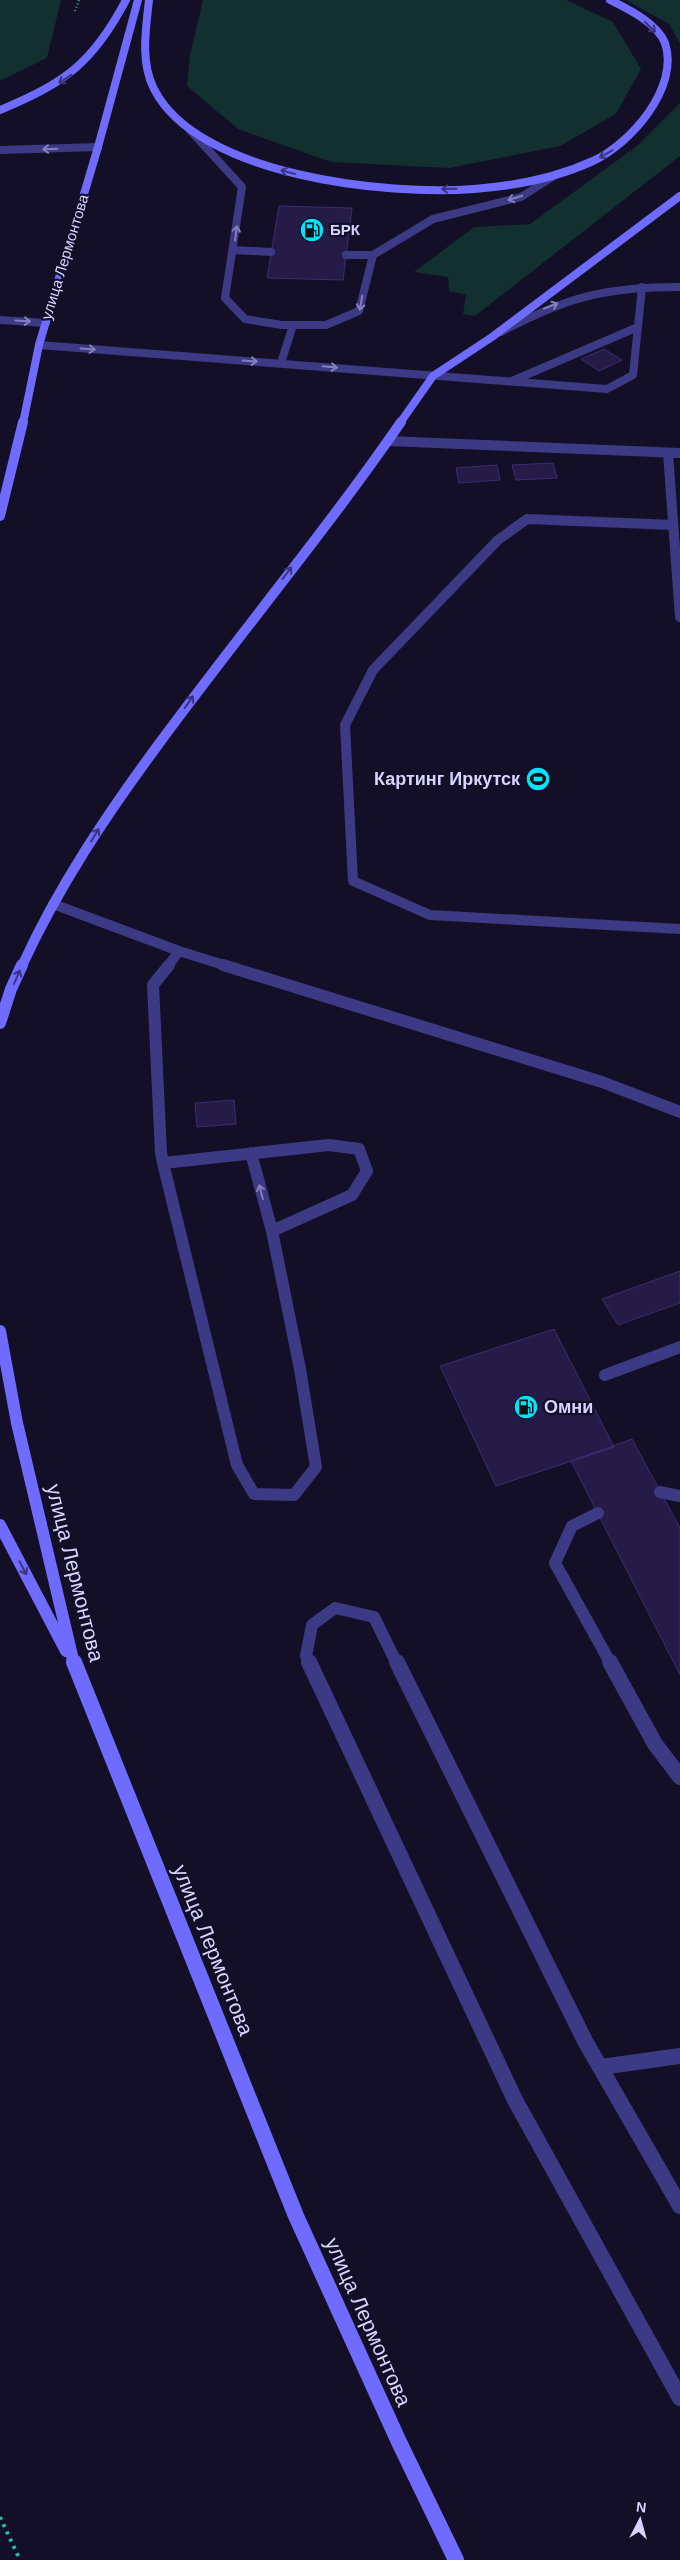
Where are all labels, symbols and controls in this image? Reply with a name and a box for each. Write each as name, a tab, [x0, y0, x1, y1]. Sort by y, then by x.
one-way arrow	[644, 21, 656, 33]
one-way arrow	[58, 74, 72, 84]
one-way arrow	[42, 144, 58, 153]
one-way arrow	[599, 149, 614, 159]
one-way arrow	[280, 167, 296, 176]
one-way arrow	[441, 184, 458, 194]
street label: улица Лермонтова	[37, 192, 92, 322]
one-way arrow	[508, 193, 524, 203]
fuel station icon: БРК	[299, 217, 325, 243]
place label: БРК	[330, 221, 361, 238]
one-way arrow	[231, 225, 241, 241]
one-way arrow	[355, 294, 365, 310]
one-way arrow	[542, 301, 558, 310]
one-way arrow	[15, 317, 31, 326]
one-way arrow	[79, 344, 95, 353]
one-way arrow	[241, 356, 257, 366]
one-way arrow	[321, 363, 337, 372]
one-way arrow	[282, 566, 292, 580]
one-way arrow	[184, 695, 194, 709]
sports icon: Картинг Иркутск	[525, 766, 551, 792]
place label: Картинг Иркутск	[374, 769, 521, 789]
one-way arrow	[91, 828, 101, 842]
one-way arrow	[12, 970, 22, 985]
one-way arrow	[256, 1185, 266, 1201]
fuel station icon: Омни	[513, 1394, 539, 1420]
place label: Омни	[544, 1397, 593, 1417]
street label: улица Лермонтова	[42, 1482, 109, 1664]
one-way arrow	[19, 1560, 28, 1575]
street label: улица Лермонтова	[169, 1861, 258, 2039]
street label: улица Лермонтова	[321, 2234, 416, 2410]
north arrow	[615, 2495, 665, 2545]
text: N	[635, 2499, 647, 2516]

